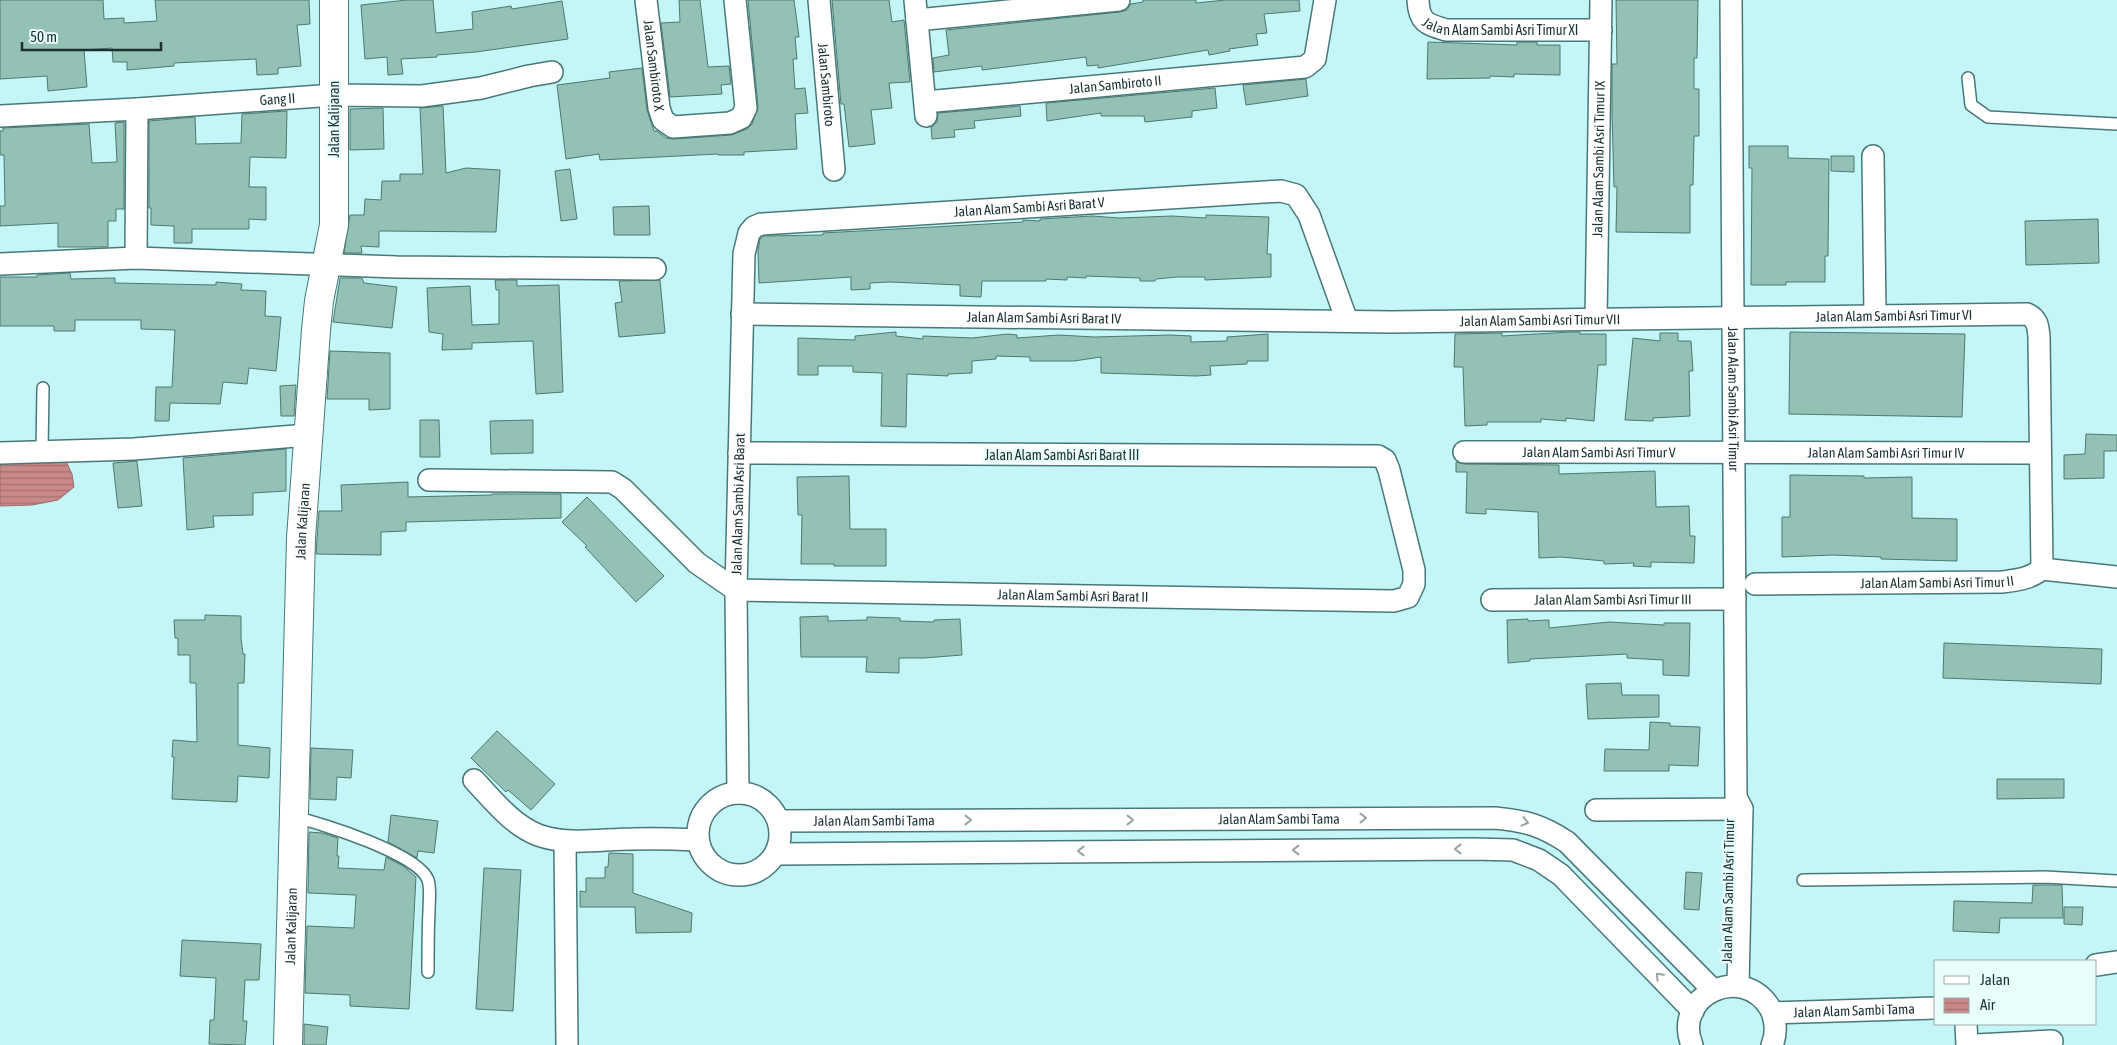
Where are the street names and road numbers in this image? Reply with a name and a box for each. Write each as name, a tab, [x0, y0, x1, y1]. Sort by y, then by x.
street label: Jalan Alam Sambi Asri Timur XI	[1419, 14, 1578, 38]
street label: Jalan Sambiroto X	[640, 19, 667, 113]
street label: Jalan Sambiroto	[815, 42, 838, 127]
street label: Jalan Sambiroto II	[1068, 72, 1162, 97]
street label: Jalan Alam Sambi Asri Timur IX	[1589, 80, 1608, 237]
street label: Jalan Kalijaran	[326, 81, 342, 157]
street label: Gang II	[259, 90, 296, 108]
street label: Jalan Alam Sambi Asri Barat V	[954, 194, 1105, 220]
street label: Jalan Alam Sambi Asri Timur VI	[1815, 307, 1972, 325]
street label: Jalan Alam Sambi Asri Barat IV	[967, 309, 1121, 327]
street label: Jalan Alam Sambi Asri Timur VII	[1460, 311, 1620, 329]
street label: Jalan Alam Sambi Asri Timur	[1725, 327, 1742, 472]
street label: Jalan Alam Sambi Asri Barat	[728, 433, 748, 575]
street label: Jalan Alam Sambi Asri Timur V	[1522, 444, 1676, 460]
street label: Jalan Alam Sambi Asri Timur IV	[1807, 445, 1965, 461]
street label: Jalan Alam Sambi Asri Barat III	[985, 447, 1139, 463]
street label: Jalan Kalijaran	[292, 482, 313, 560]
street label: Jalan Alam Sambi Asri Timur II	[1860, 572, 2015, 591]
street label: Jalan Alam Sambi Asri Barat II	[997, 586, 1149, 605]
street label: Jalan Alam Sambi Asri Timur III	[1534, 591, 1692, 608]
street label: Jalan Alam Sambi Tama	[1218, 811, 1340, 827]
street label: Jalan Alam Sambi Tama	[813, 812, 935, 829]
street label: Jalan Alam Sambi Asri Timur	[1719, 818, 1737, 963]
street label: Jalan Kalijaran	[282, 887, 300, 965]
street label: Jalan Alam Sambi Tama	[1793, 1001, 1915, 1020]

